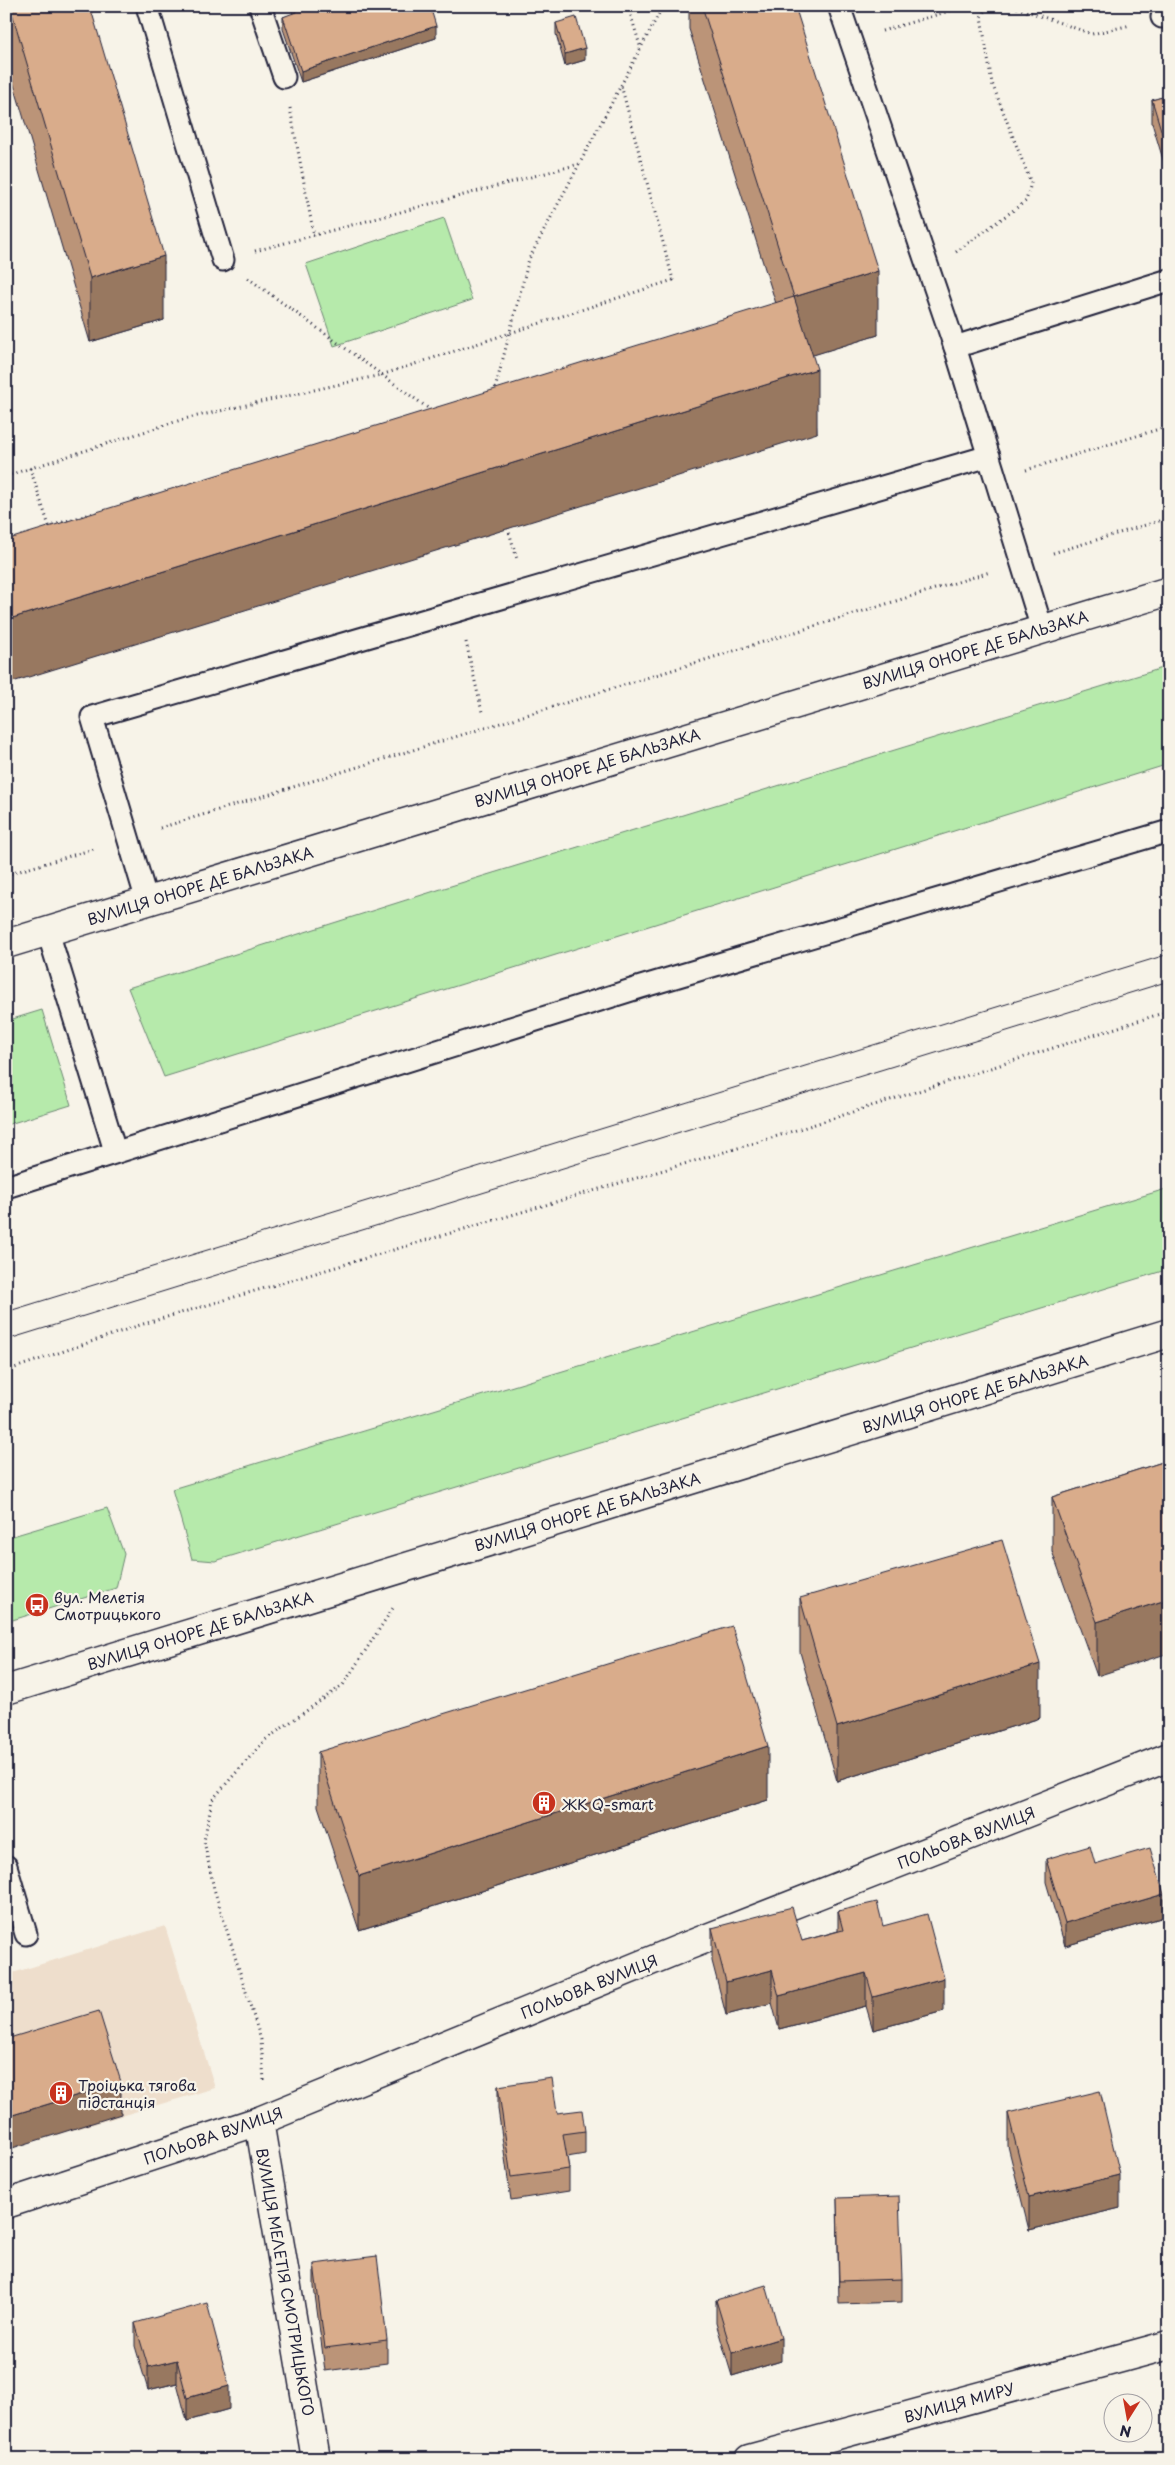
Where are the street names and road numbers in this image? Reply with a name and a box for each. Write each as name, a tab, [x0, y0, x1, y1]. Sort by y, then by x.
street label: ВУЛИЦЯ ОНОРЕ ДЕ БАЛЬЗАКА	[859, 604, 1091, 694]
street label: ВУЛИЦЯ ОНОРЕ ДЕ БАЛЬЗАКА	[471, 722, 703, 812]
street label: ВУЛИЦЯ ОНОРЕ ДЕ БАЛЬЗАКА	[84, 840, 316, 930]
street label: ВУЛИЦЯ ОНОРЕ ДЕ БАЛЬЗАКА	[859, 1348, 1091, 1438]
street label: ВУЛИЦЯ ОНОРЕ ДЕ БАЛЬЗАКА	[471, 1466, 703, 1556]
street label: ВУЛИЦЯ ОНОРЕ ДЕ БАЛЬЗАКА	[84, 1585, 316, 1675]
street label: ПОЛЬОВА ВУЛИЦЯ	[894, 1800, 1038, 1874]
street label: ПОЛЬОВА ВУЛИЦЯ	[517, 1948, 661, 2024]
street label: ПОЛЬОВА ВУЛИЦЯ	[140, 2100, 286, 2170]
street label: ВУЛИЦЯ МЕЛЕТІЯ СМОТРИЦЬКОГО	[251, 2146, 321, 2418]
street label: ВУЛИЦЯ МИРУ	[901, 2376, 1017, 2428]

